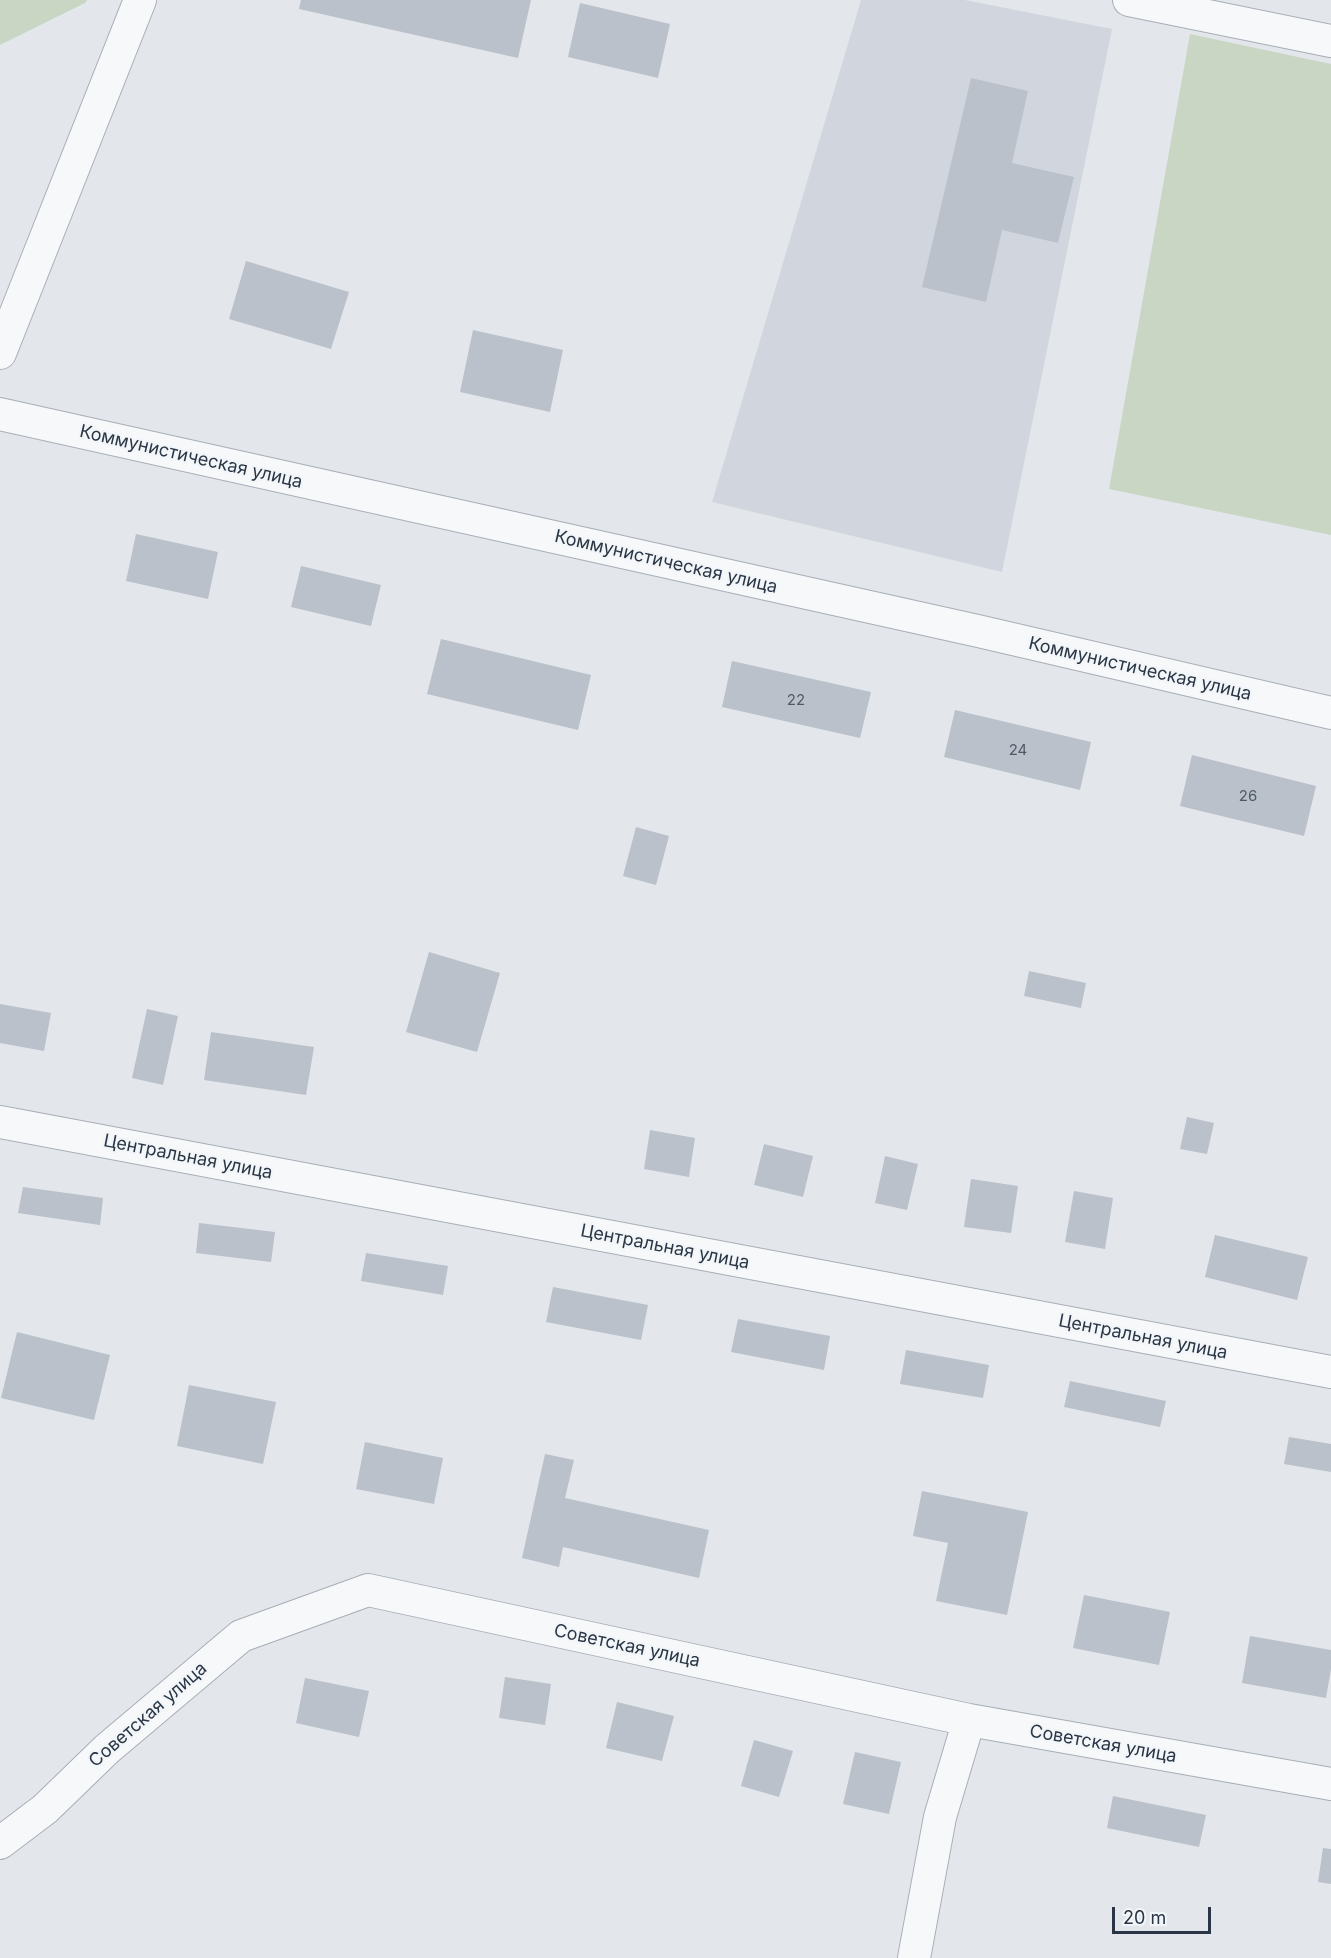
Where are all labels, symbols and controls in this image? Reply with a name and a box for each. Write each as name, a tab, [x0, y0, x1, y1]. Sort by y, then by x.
street label: Коммунистическая улица	[77, 421, 305, 493]
street label: Коммунистическая улица	[552, 526, 780, 598]
street label: Коммунистическая улица	[1026, 633, 1254, 705]
house number: 22	[787, 691, 805, 709]
house number: 24	[1009, 741, 1027, 759]
house number: 26	[1239, 787, 1257, 805]
street label: Центральная улица	[102, 1130, 274, 1184]
street label: Центральная улица	[579, 1220, 751, 1274]
street label: Центральная улица	[1057, 1310, 1229, 1364]
street label: Советская улица	[552, 1620, 702, 1672]
street label: Советская улица	[85, 1658, 211, 1772]
street label: Советская улица	[1028, 1720, 1178, 1768]
scale bar	[1115, 1895, 1214, 1933]
text: 20 m	[1123, 1907, 1166, 1928]

